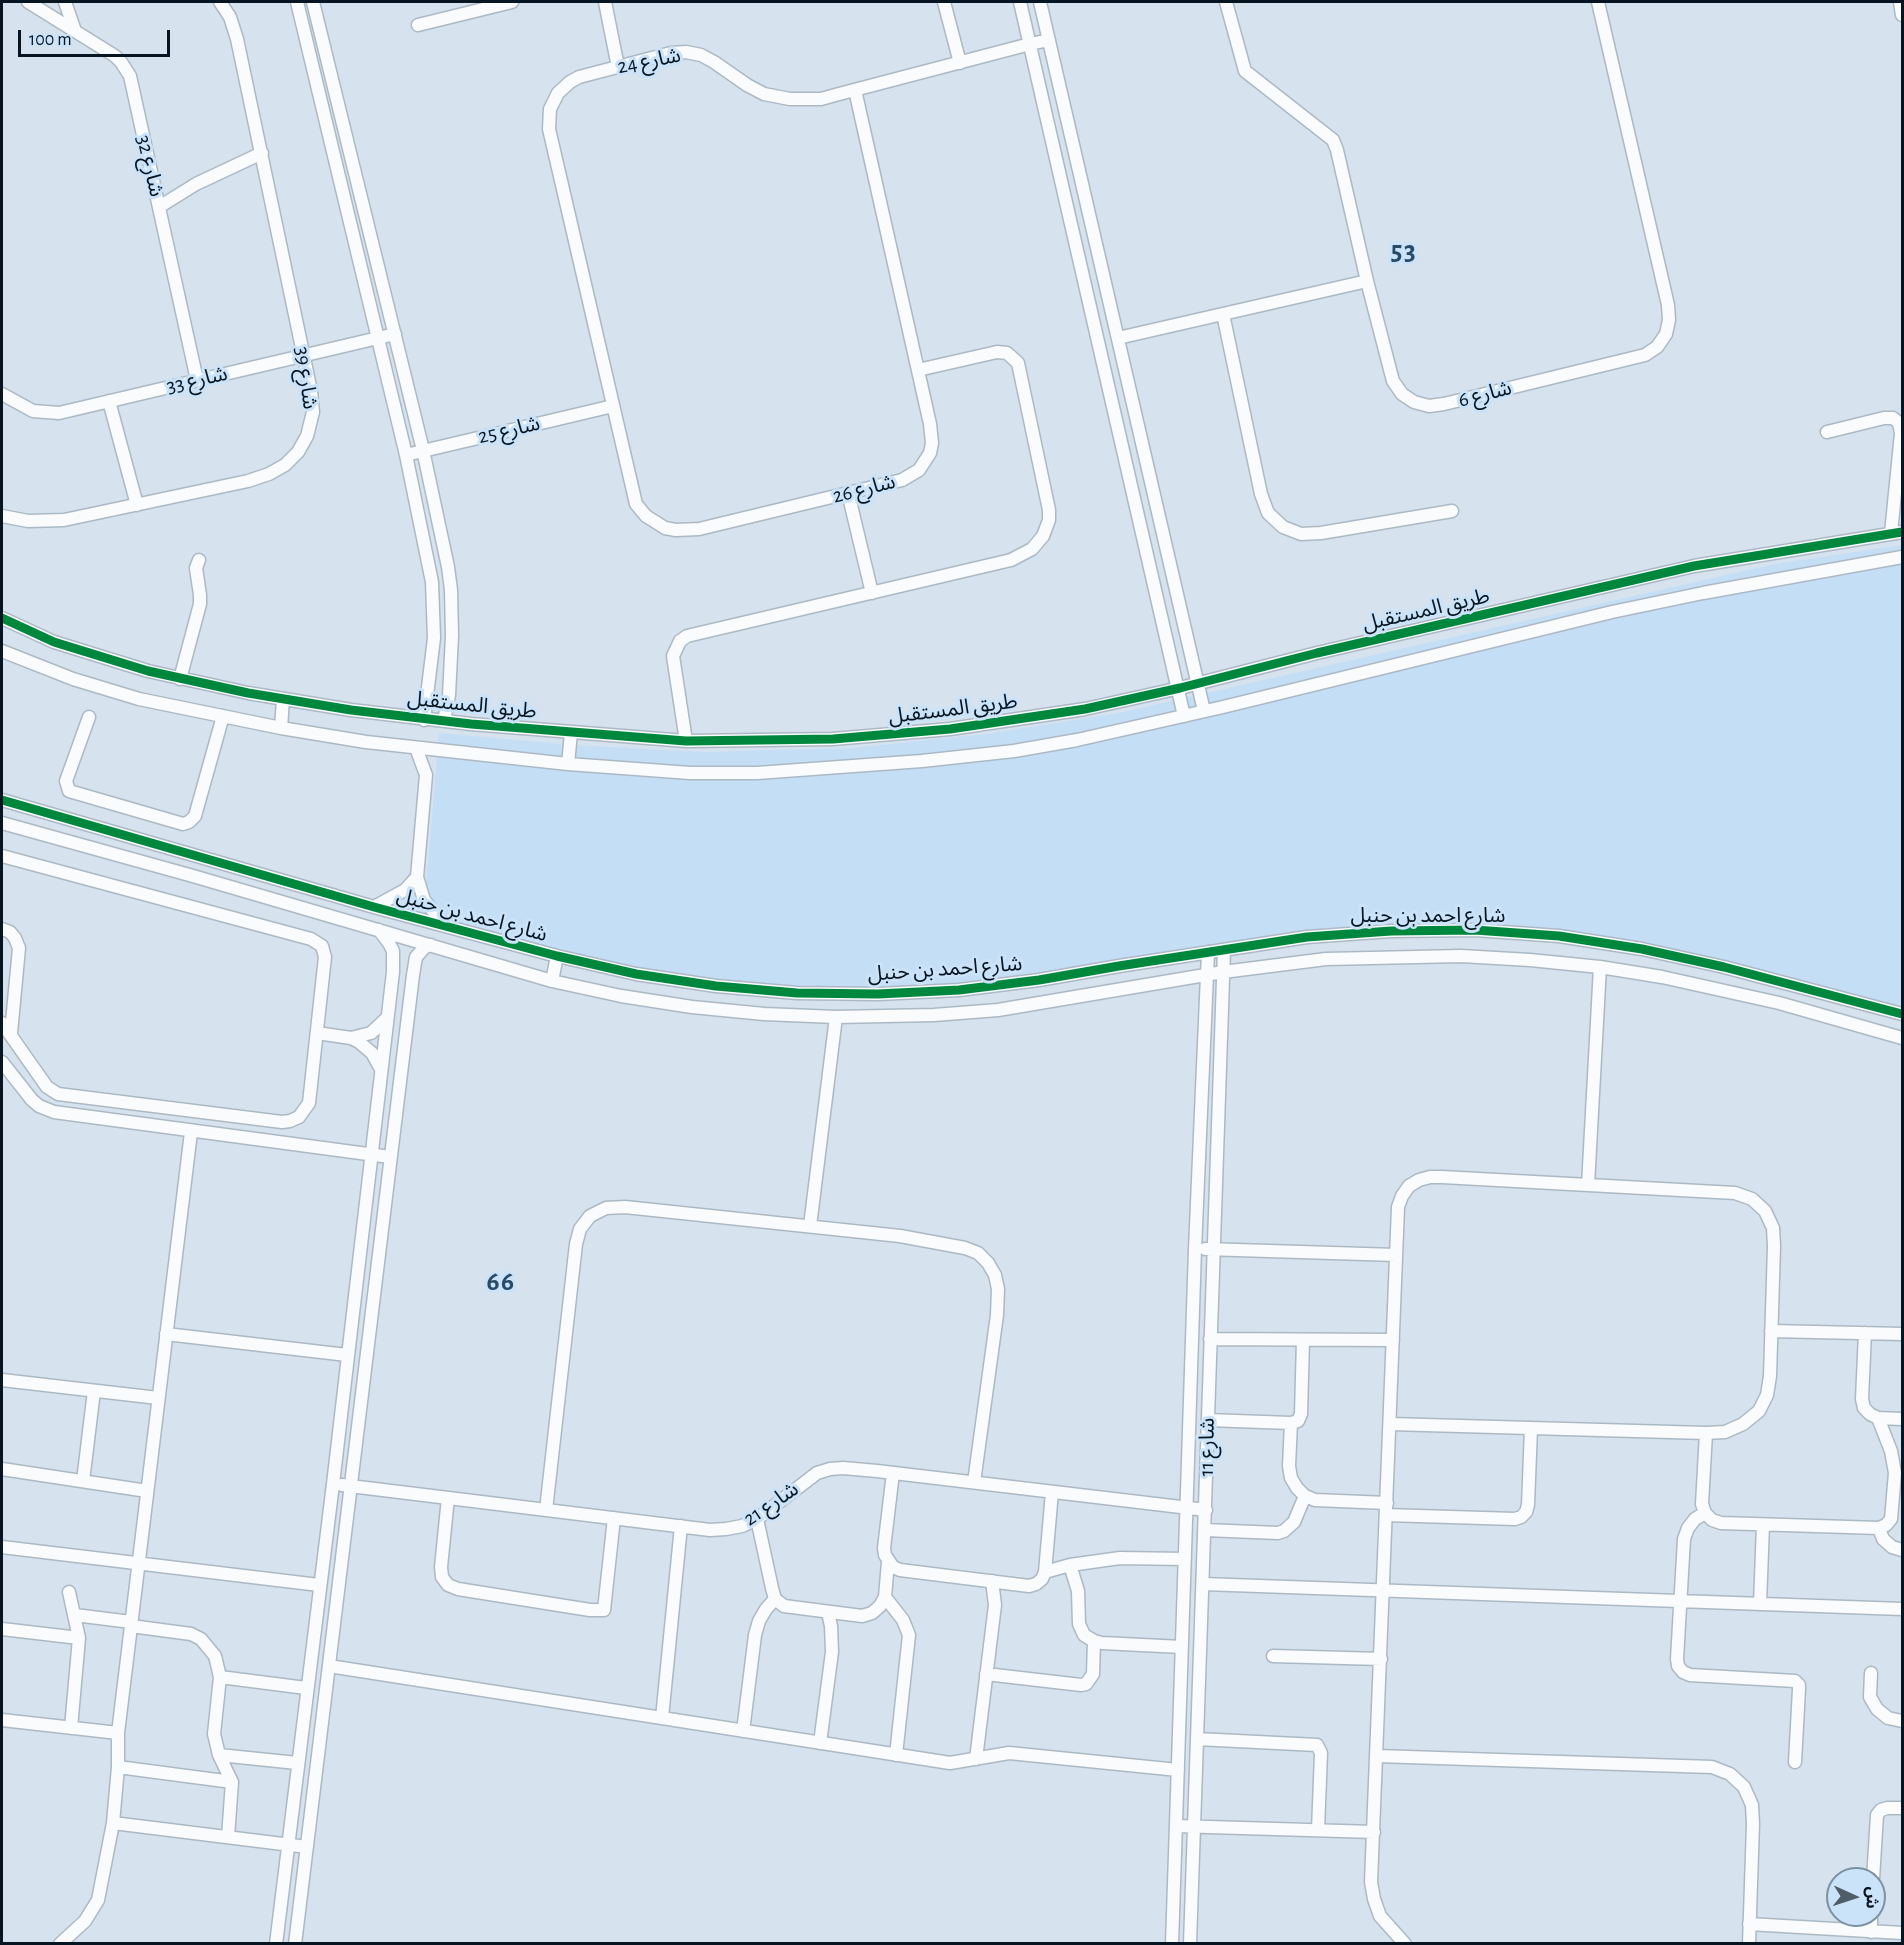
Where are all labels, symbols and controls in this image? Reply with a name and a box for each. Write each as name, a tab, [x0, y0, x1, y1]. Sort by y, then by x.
scale bar	[21, 18, 172, 56]
text: 100 m	[29, 31, 72, 49]
street label: شارع 24	[615, 43, 683, 79]
street label: شارع 32	[131, 133, 169, 199]
district label: 53	[1391, 235, 1417, 267]
street label: شارع 39	[289, 345, 323, 411]
street label: شارع 33	[164, 361, 230, 399]
street label: شارع 6	[1456, 375, 1514, 413]
street label: شارع 25	[476, 411, 542, 449]
street label: شارع 26	[830, 469, 898, 509]
street label: طريق المستقبل	[1360, 583, 1492, 637]
street label: طريق المستقبل	[406, 686, 538, 724]
street label: طريق المستقبل	[887, 689, 1019, 729]
street label: شارع احمد بن حنبل	[394, 883, 550, 947]
street label: شارع احمد بن حنبل	[1350, 903, 1506, 929]
street label: شارع احمد بن حنبل	[867, 951, 1023, 987]
district label: 66	[486, 1266, 516, 1298]
street label: شارع 11	[1194, 1417, 1220, 1477]
street label: شارع 21	[739, 1476, 803, 1532]
north arrow	[1826, 1867, 1886, 1927]
text: ش	[1863, 1886, 1881, 1909]

